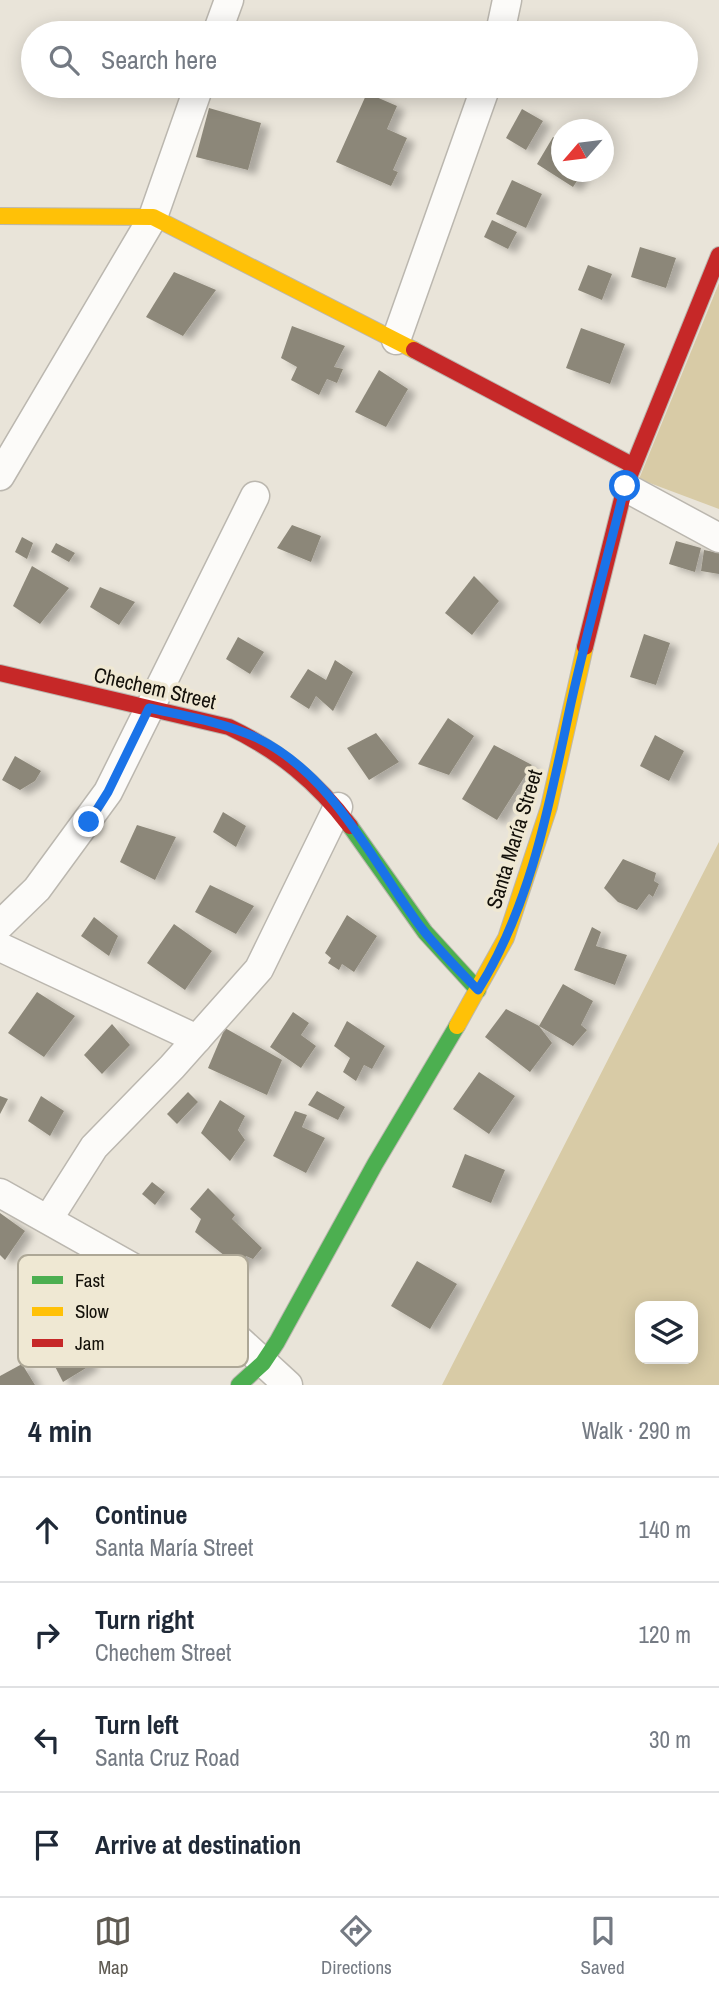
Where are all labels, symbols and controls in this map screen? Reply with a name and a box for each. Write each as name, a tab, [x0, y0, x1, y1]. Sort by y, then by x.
search box	[21, 21, 698, 98]
icon: search	[45, 41, 83, 79]
text: Search here	[101, 42, 217, 77]
north arrow	[551, 119, 614, 182]
route start	[609, 470, 640, 501]
street label: Chechem Street	[91, 660, 219, 716]
street label: Santa María Street	[479, 765, 549, 912]
route end	[73, 806, 104, 837]
legend	[18, 1255, 248, 1367]
text: Fast	[75, 1267, 105, 1293]
text: Slow	[75, 1298, 110, 1324]
map controls	[635, 1301, 698, 1364]
button: layers	[635, 1301, 698, 1364]
text: Jam	[75, 1330, 104, 1356]
text: 4 min	[28, 1411, 92, 1451]
text: Walk · 290 m	[582, 1415, 691, 1446]
text: Continue	[95, 1497, 187, 1532]
icon: ahead	[28, 1511, 66, 1549]
text: 140 m	[639, 1514, 691, 1545]
text: Santa María Street	[95, 1532, 253, 1563]
text: Turn right	[95, 1602, 194, 1637]
icon: right	[28, 1616, 66, 1654]
text: 120 m	[639, 1619, 691, 1650]
text: Chechem Street	[95, 1637, 231, 1668]
text: Turn left	[95, 1707, 179, 1742]
icon: left	[28, 1721, 66, 1759]
text: 30 m	[649, 1724, 691, 1755]
text: Santa Cruz Road	[95, 1742, 240, 1773]
icon: arrive	[28, 1826, 66, 1864]
text: Arrive at destination	[95, 1827, 301, 1862]
tab: Map	[94, 1912, 132, 1980]
tab: Directions	[321, 1912, 392, 1980]
tab: Saved	[581, 1912, 625, 1980]

